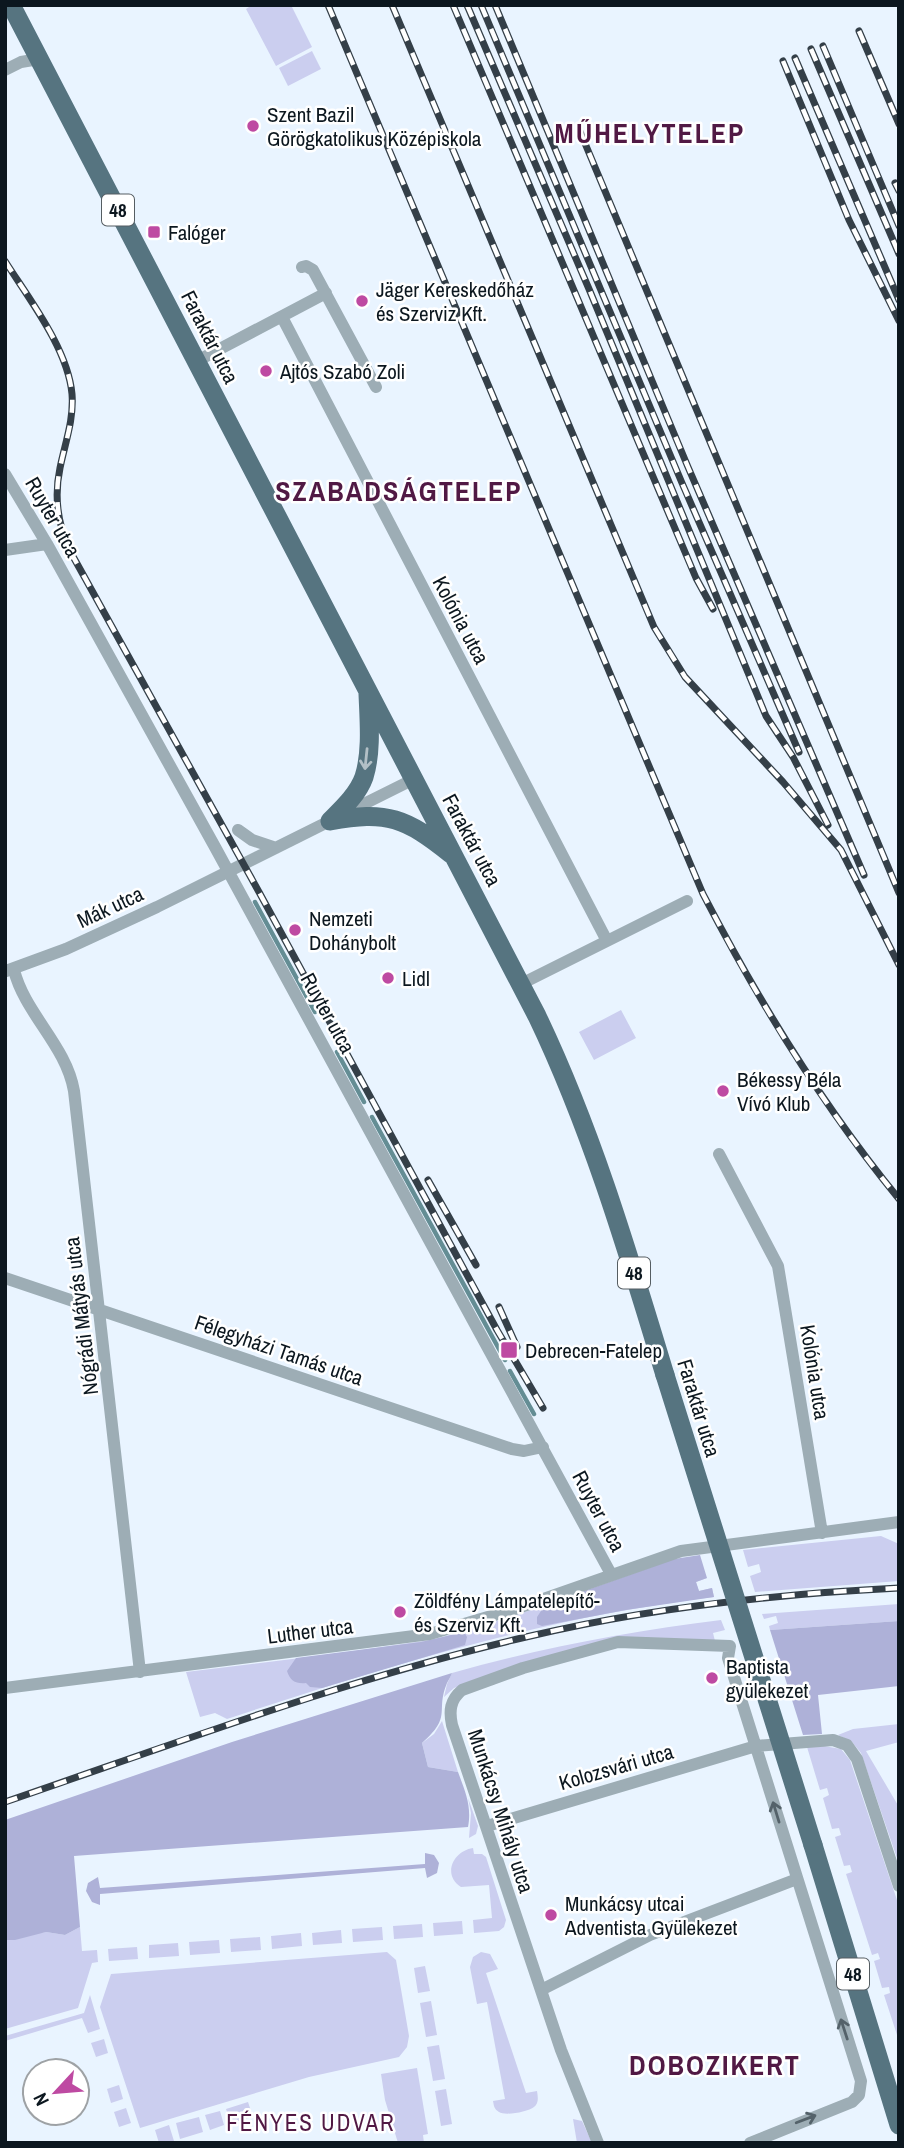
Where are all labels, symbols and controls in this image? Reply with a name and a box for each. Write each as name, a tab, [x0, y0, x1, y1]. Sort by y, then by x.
place label: Szent Bazil Görögkatolikus Középiskola	[267, 100, 482, 153]
district label: MŰHELYTELEP	[555, 114, 745, 152]
marker: Szent Bazil Görögkatolikus Középiskola	[245, 118, 261, 134]
road number: 48	[102, 194, 134, 226]
place label: Falóger	[168, 218, 226, 247]
marker: Falóger	[146, 224, 162, 240]
place label: Jäger Kereskedőház és Szerviz Kft.	[376, 275, 534, 328]
street label: Faraktár utca	[174, 286, 246, 389]
marker: Jäger Kereskedőház és Szerviz Kft.	[354, 293, 370, 309]
place label: Ajtós Szabó Zoli	[279, 357, 405, 386]
marker: Ajtós Szabó Zoli	[258, 363, 274, 379]
street label: Ruyter utca	[18, 472, 88, 563]
district label: SZABADSÁGTELEP	[275, 472, 523, 510]
street label: Kolónia utca	[426, 571, 496, 669]
one-way arrow	[360, 747, 373, 769]
street label: Faraktár utca	[436, 789, 509, 892]
street label: Mák utca	[72, 879, 148, 935]
place label: Nemzeti Dohánybolt	[309, 904, 396, 957]
marker: Nemzeti Dohánybolt	[287, 922, 303, 938]
place label: Lidl	[402, 964, 430, 993]
street label: Ruyter utca	[294, 967, 362, 1059]
marker: Lidl	[380, 970, 396, 986]
place label: Békessy Béla Vívó Klub	[737, 1065, 842, 1118]
marker: Békessy Béla Vívó Klub	[715, 1083, 731, 1099]
street label: Nógrádi Mátyás utca	[57, 1235, 105, 1397]
road number: 48	[618, 1258, 650, 1288]
street label: Félegyházi Tamás utca	[191, 1308, 367, 1393]
street label: Kolónia utca	[793, 1322, 837, 1422]
place label: Debrecen-Fatelep	[525, 1336, 662, 1365]
marker: Debrecen-Fatelep	[499, 1340, 519, 1360]
street label: Faraktár utca	[670, 1356, 728, 1461]
street label: Ruyter utca	[566, 1465, 633, 1557]
place label: Zöldfény Lámpatelepítő- és Szerviz Kft.	[414, 1586, 600, 1639]
marker: Zöldfény Lámpatelepítő- és Szerviz Kft.	[392, 1604, 408, 1620]
street label: Luther utca	[265, 1611, 355, 1651]
place label: Baptista gyülekezet	[726, 1652, 809, 1705]
marker: Baptista gyülekezet	[704, 1670, 720, 1686]
street label: Munkácsy Mihály utca	[461, 1726, 541, 1897]
street label: Kolozsvári utca	[555, 1737, 677, 1797]
one-way arrow	[769, 1802, 782, 1824]
place label: Munkácsy utcai Adventista Gyülekezet	[564, 1889, 738, 1942]
marker: Munkácsy utcai Adventista Gyülekezet	[543, 1907, 559, 1923]
road number: 48	[837, 1958, 869, 1990]
one-way arrow	[837, 2019, 850, 2041]
district label: DOBOZIKERT	[629, 2046, 801, 2084]
north arrow	[21, 2057, 91, 2127]
text: N	[27, 2089, 55, 2110]
district label: FÉNYES UDVAR	[226, 2107, 396, 2138]
one-way arrow	[794, 2112, 816, 2125]

